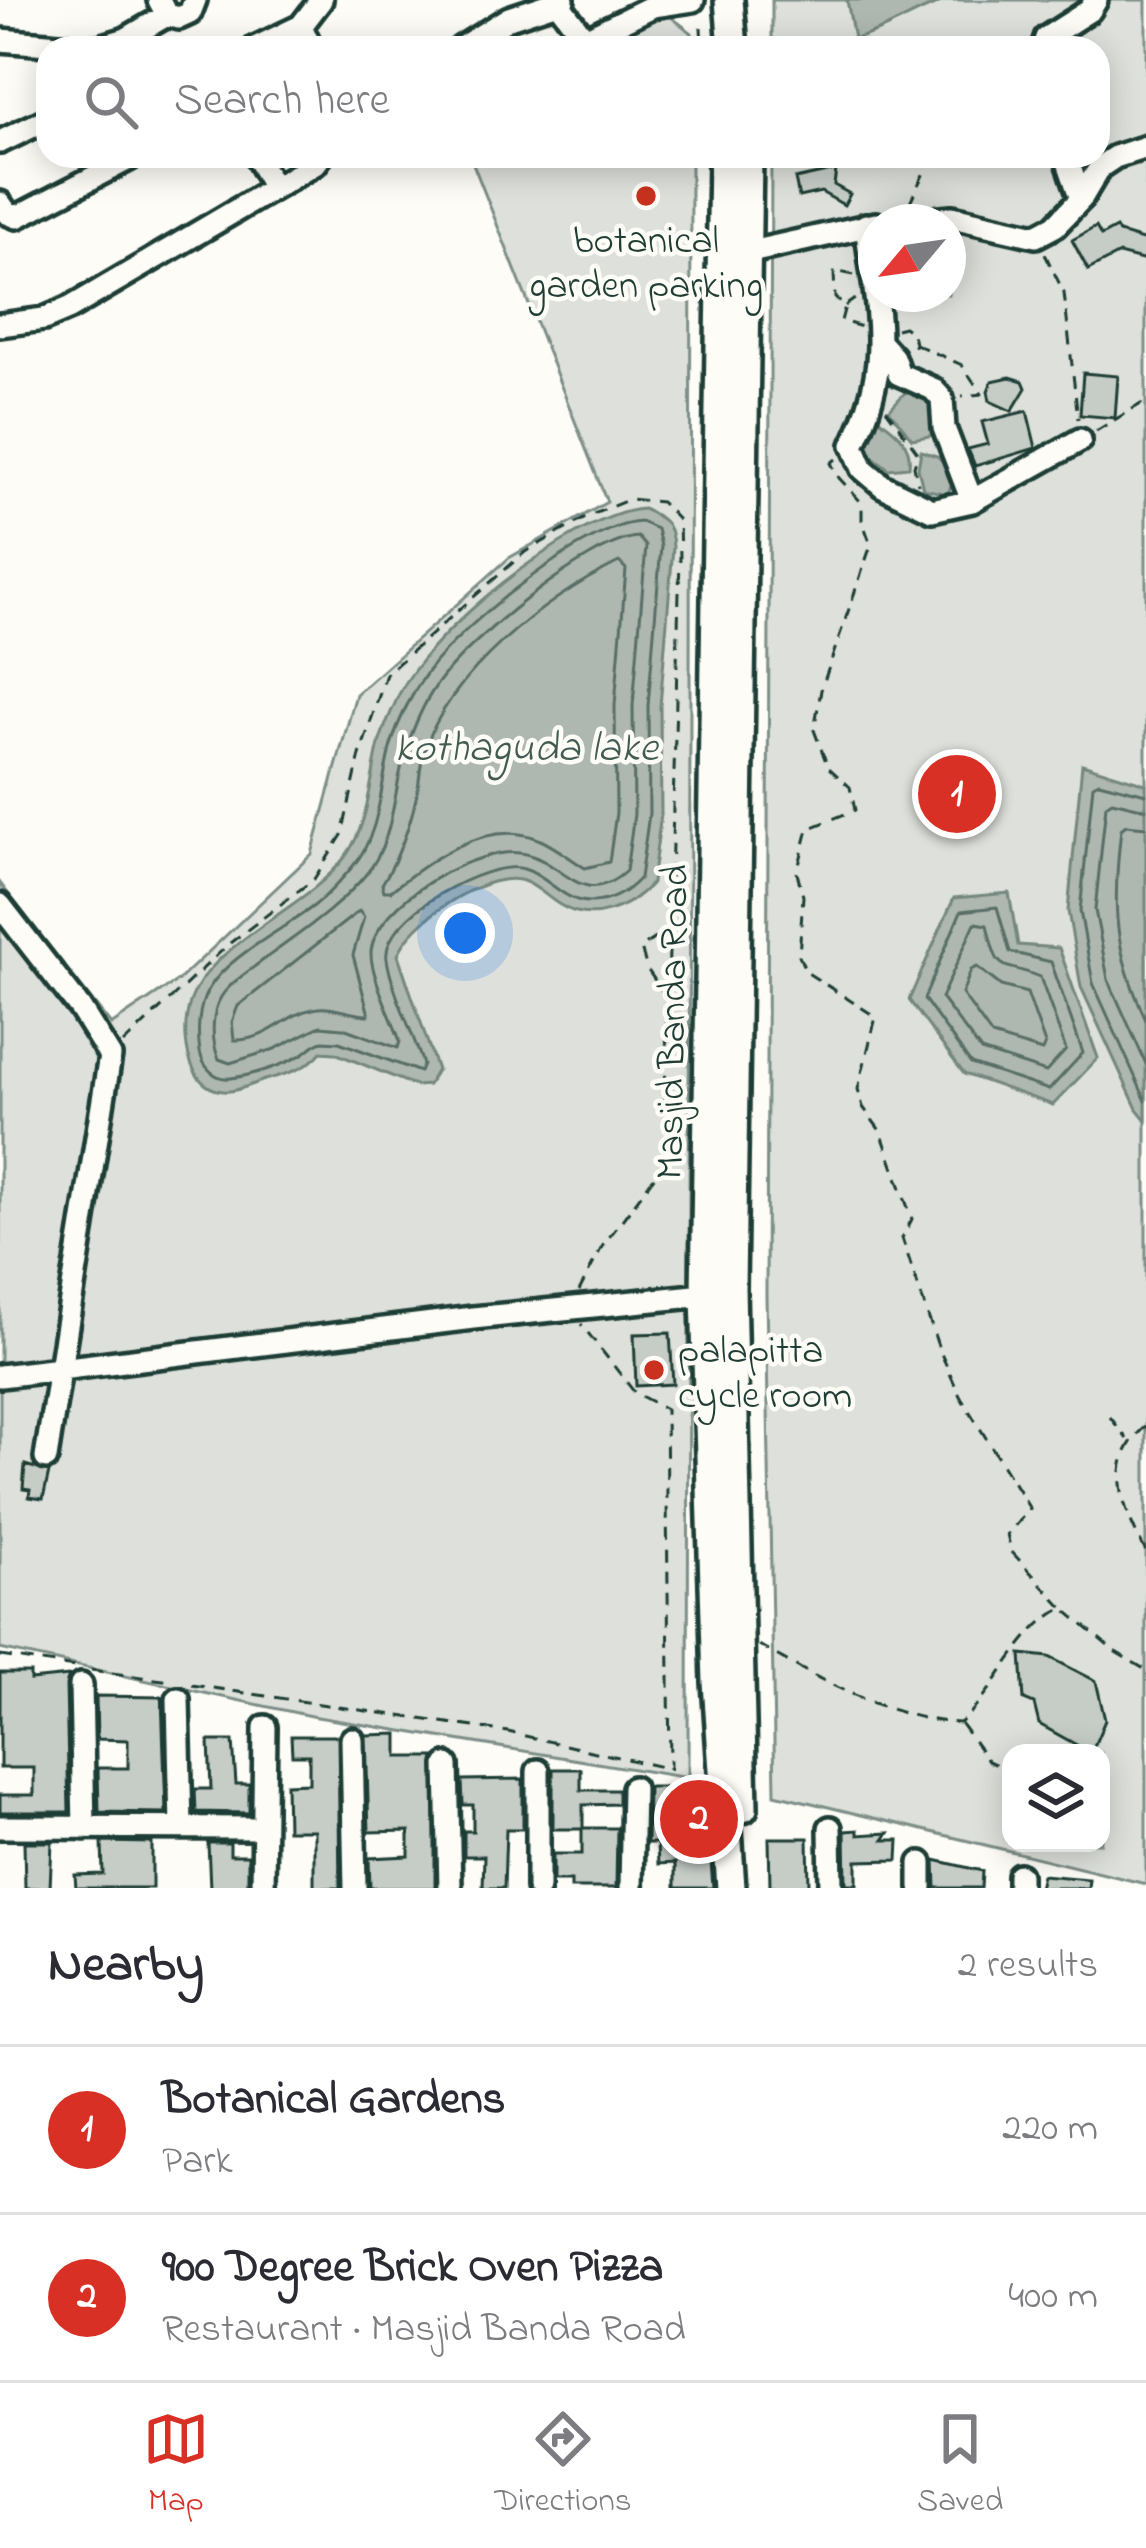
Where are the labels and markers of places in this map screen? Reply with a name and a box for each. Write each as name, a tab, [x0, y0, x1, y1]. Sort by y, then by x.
marker: botanical garden parking	[633, 183, 659, 209]
place label: botanical garden parking	[528, 214, 763, 316]
pin: 1	[918, 749, 996, 839]
place label: palapitta cycle room	[678, 1324, 852, 1426]
marker: palapitta cycle room	[641, 1357, 667, 1383]
pin: 2	[660, 1774, 738, 1864]

